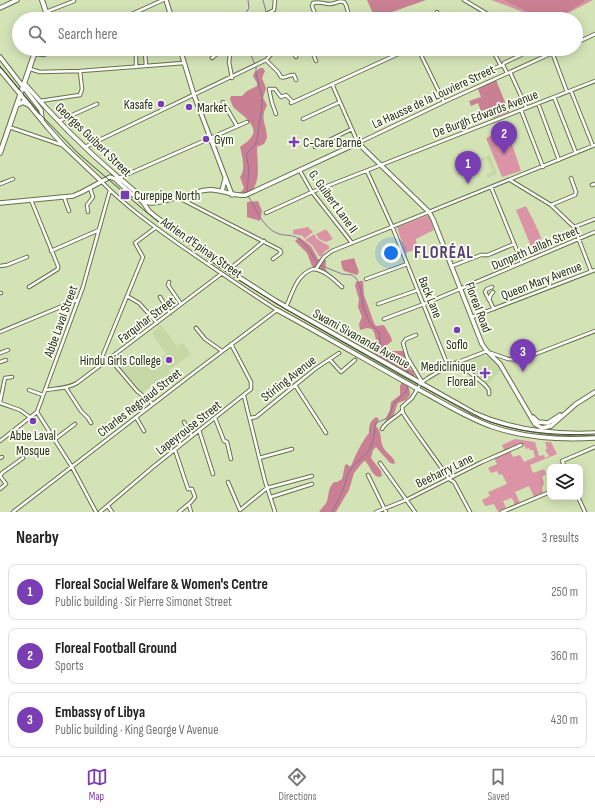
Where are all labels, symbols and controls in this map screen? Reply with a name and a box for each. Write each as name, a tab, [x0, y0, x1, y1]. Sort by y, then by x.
search box	[12, 12, 583, 56]
icon: search	[26, 23, 48, 45]
text: Search here	[58, 25, 118, 44]
street label: La Hausse de la Louviere Street	[369, 61, 498, 132]
street label: De Burgh Edwards Avenue	[430, 87, 540, 141]
place label: Kasafe	[124, 97, 153, 113]
street label: Georges Guibert Street	[52, 99, 135, 180]
marker: Kasafe	[156, 99, 166, 109]
place label: Market	[197, 100, 227, 116]
marker: Market	[184, 102, 194, 112]
pin: 2	[491, 121, 517, 154]
place label: Gym	[214, 132, 234, 148]
marker: Gym	[201, 134, 211, 144]
place label: C-Care Darné	[303, 135, 362, 151]
marker: C-Care Darné	[288, 136, 300, 148]
pin: 1	[455, 151, 481, 184]
street label: G. Guibert Lane II	[305, 167, 361, 236]
place label: Curepipe North	[134, 188, 200, 204]
marker: Curepipe North	[119, 189, 131, 201]
street label: Adrien d'Epinay Street	[157, 213, 245, 282]
street label: Dunpath Lallah Street	[489, 222, 582, 274]
your location	[381, 243, 401, 263]
district label: FLORÉAL	[414, 243, 474, 263]
street label: Queen Mary Avenue	[499, 258, 584, 304]
street label: Back Lane	[414, 274, 446, 321]
street label: Floreal Road	[461, 280, 495, 335]
street label: Abbe Laval Street	[40, 283, 81, 360]
street label: Farquhar Street	[115, 293, 179, 347]
street label: Swami Sivananda Avenue	[310, 306, 413, 372]
marker: Soflo	[452, 325, 462, 335]
place label: Soflo	[446, 337, 468, 353]
pin: 3	[510, 339, 536, 372]
street label: Stirling Avenue	[258, 352, 319, 405]
place label: Hindu Girls College	[80, 353, 161, 369]
marker: Hindu Girls College	[164, 355, 174, 365]
place label: Mediclinique Floreal	[421, 359, 476, 390]
street label: Charles Regnaud Street	[94, 365, 185, 441]
marker: Mediclinique Floreal	[479, 367, 491, 379]
street label: Lapeyrouse Street	[153, 397, 225, 458]
marker: Abbe Laval Mosque	[28, 416, 38, 426]
place label: Abbe Laval Mosque	[9, 428, 56, 459]
street label: Beeharry Lane	[413, 450, 476, 492]
map controls	[547, 464, 583, 500]
button: layers	[547, 464, 583, 500]
text: Nearby	[16, 528, 59, 548]
text: 3 results	[542, 530, 579, 546]
text: Floreal Social Welfare & Women's Centre	[55, 575, 268, 594]
text: 1	[27, 584, 33, 600]
text: 250 m	[551, 584, 578, 600]
text: Public building · Sir Pierre Simonet Street	[55, 594, 232, 610]
text: Floreal Football Ground	[55, 639, 177, 658]
text: 2	[27, 648, 33, 664]
text: 360 m	[551, 648, 578, 664]
text: Sports	[55, 658, 84, 674]
text: Embassy of Libya	[55, 703, 145, 722]
text: 3	[27, 712, 33, 728]
text: 430 m	[551, 712, 578, 728]
text: Public building · King George V Avenue	[55, 722, 218, 738]
tab: Map	[86, 766, 108, 803]
tab: Directions	[279, 766, 316, 803]
tab: Saved	[487, 766, 509, 803]

